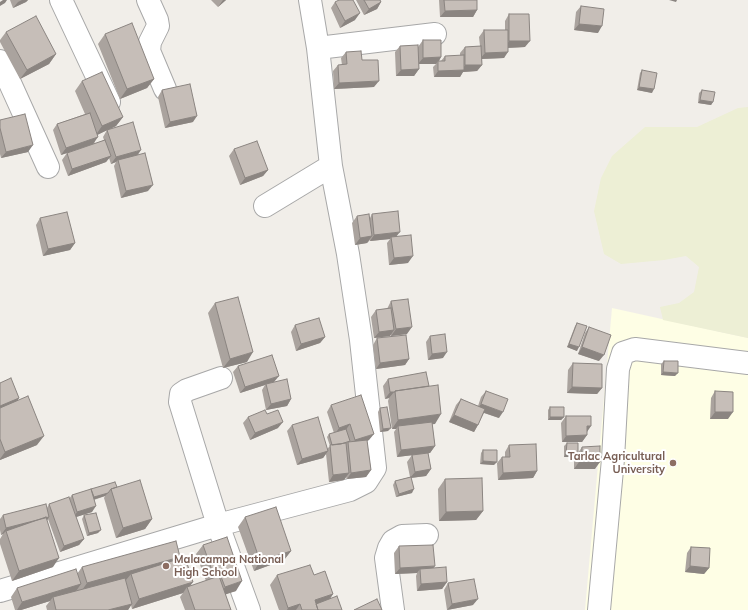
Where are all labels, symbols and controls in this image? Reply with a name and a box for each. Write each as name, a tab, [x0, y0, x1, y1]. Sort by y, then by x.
place label: Tarlac Agricultural University	[568, 450, 665, 476]
marker: Tarlac Agricultural University	[668, 458, 678, 468]
place label: Malacampa National High School	[174, 553, 284, 579]
marker: Malacampa National High School	[161, 561, 171, 571]

